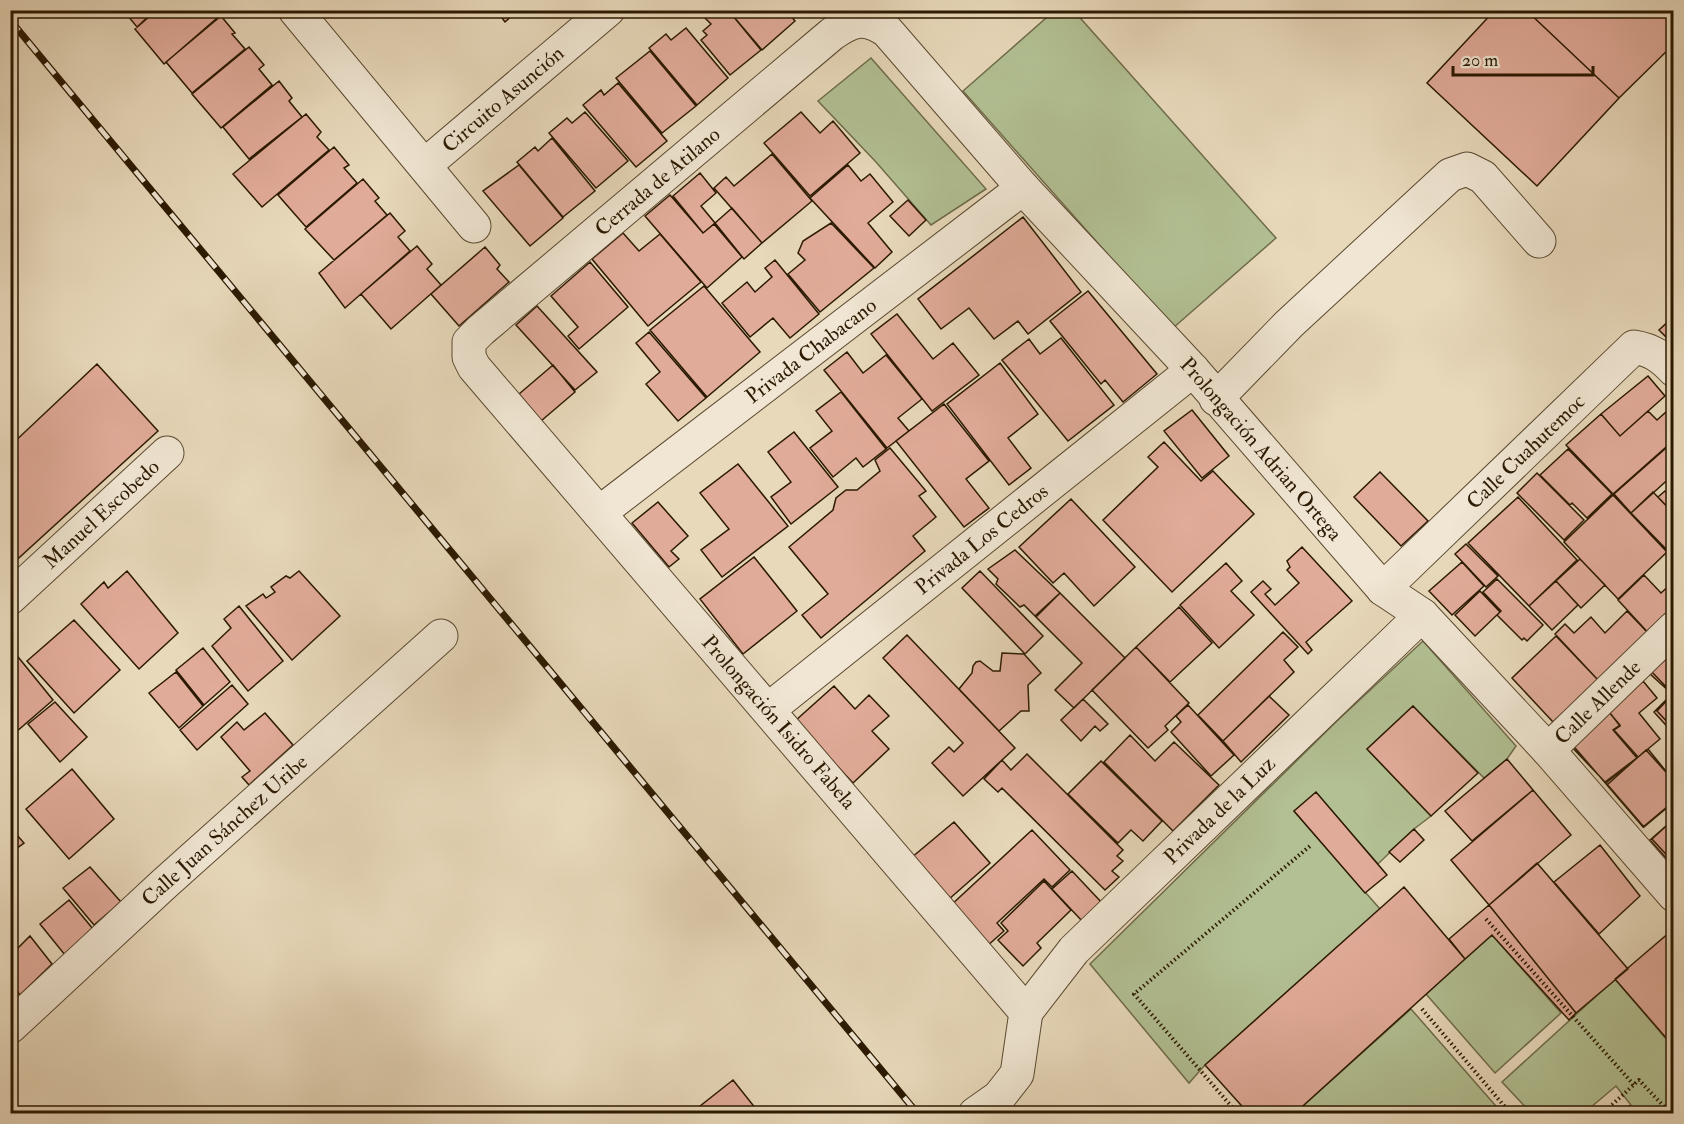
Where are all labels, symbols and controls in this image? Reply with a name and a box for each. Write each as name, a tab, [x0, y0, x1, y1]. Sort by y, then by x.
scale bar	[1453, 39, 1592, 77]
street label: Circuito Asunción	[437, 40, 570, 159]
text: 20 m	[1462, 49, 1498, 72]
street label: Cerrada de Atilano	[589, 121, 726, 242]
street label: Privada Chabacano	[740, 292, 882, 410]
street label: Prolongación Adrian Ortega	[1174, 351, 1348, 547]
street label: Calle Cuahutemoc	[1461, 388, 1591, 515]
street label: Manuel Escobedo	[37, 454, 165, 575]
street label: Privada Los Cedros	[910, 478, 1054, 601]
street label: Prolongación Isidro Fabela	[695, 630, 862, 815]
street label: Calle Allende	[1549, 654, 1647, 751]
street label: Calle Juan Sánchez Uribe	[136, 749, 314, 912]
street label: Privada de la Luz	[1158, 751, 1281, 870]

